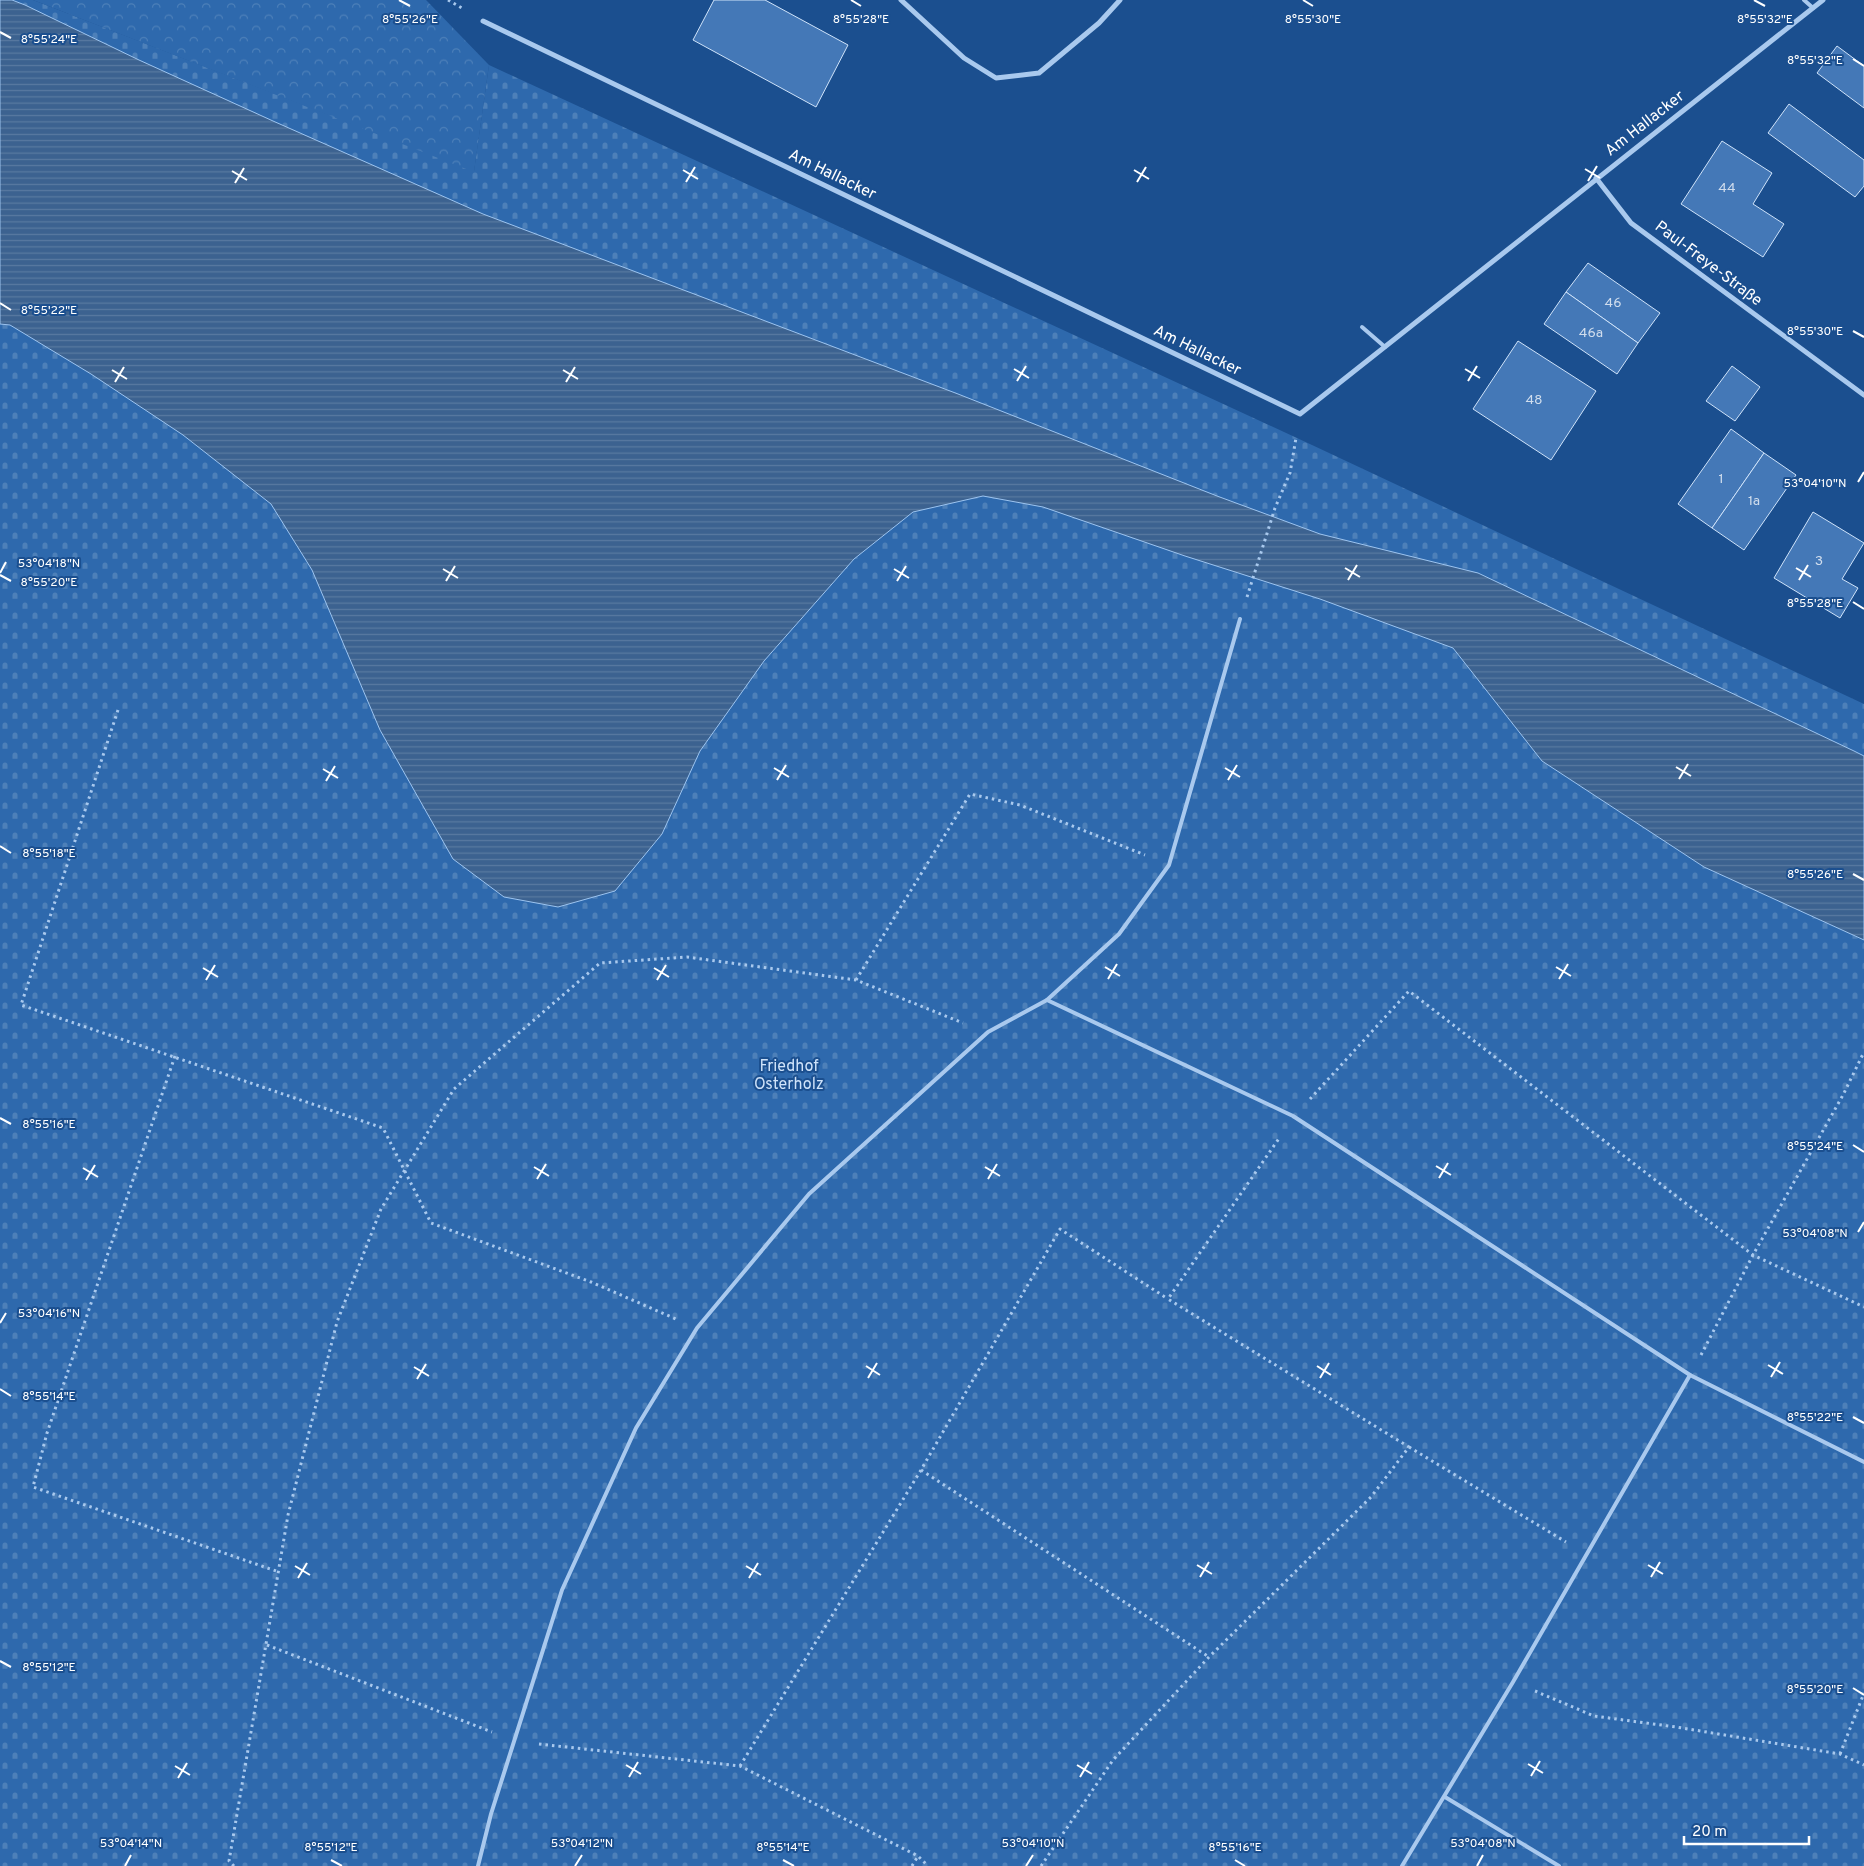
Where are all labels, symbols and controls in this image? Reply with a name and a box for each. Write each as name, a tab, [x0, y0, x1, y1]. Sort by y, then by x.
text: 8°55'26"E	[382, 12, 438, 28]
text: 8°55'28"E	[833, 12, 889, 28]
text: 8°55'30"E	[1285, 12, 1341, 28]
text: 8°55'32"E	[1737, 12, 1793, 28]
text: 8°55'24"E	[21, 32, 77, 48]
text: 8°55'32"E	[1787, 53, 1843, 69]
street label: Am Hallacker	[1601, 87, 1689, 161]
street label: Am Hallacker	[785, 145, 879, 205]
house number: 44	[1718, 180, 1736, 197]
street label: Paul-Freye-Straße	[1650, 217, 1766, 311]
house number: 46	[1604, 295, 1622, 312]
text: 8°55'22"E	[21, 303, 77, 319]
street label: Am Hallacker	[1150, 321, 1244, 381]
text: 8°55'30"E	[1787, 324, 1843, 340]
house number: 46a	[1579, 325, 1603, 342]
house number: 48	[1525, 392, 1543, 409]
house number: 1	[1718, 471, 1724, 488]
text: 53°04'10"N	[1784, 476, 1846, 492]
house number: 1a	[1748, 493, 1760, 510]
house number: 3	[1815, 553, 1823, 570]
text: 53°04'18"N	[18, 556, 80, 572]
text: 8°55'20"E	[21, 575, 77, 591]
text: 8°55'28"E	[1787, 596, 1843, 612]
text: 8°55'18"E	[22, 846, 76, 862]
text: 8°55'26"E	[1787, 867, 1843, 883]
park label: Friedhof Osterholz	[754, 1057, 824, 1095]
text: 8°55'16"E	[22, 1117, 76, 1133]
text: 8°55'24"E	[1787, 1139, 1843, 1155]
text: 53°04'08"N	[1782, 1226, 1848, 1242]
text: 53°04'16"N	[18, 1306, 80, 1322]
text: 8°55'14"E	[22, 1389, 76, 1405]
text: 8°55'22"E	[1787, 1410, 1843, 1426]
text: 8°55'12"E	[22, 1660, 76, 1676]
text: 8°55'20"E	[1787, 1682, 1843, 1698]
scale bar	[1684, 1814, 1809, 1846]
text: 20 m	[1692, 1823, 1727, 1842]
text: 53°04'14"N	[100, 1836, 162, 1852]
text: 53°04'12"N	[551, 1836, 613, 1852]
text: 53°04'10"N	[1002, 1836, 1064, 1852]
text: 53°04'08"N	[1450, 1836, 1516, 1852]
text: 8°55'12"E	[304, 1840, 358, 1856]
text: 8°55'14"E	[756, 1840, 810, 1856]
text: 8°55'16"E	[1208, 1840, 1262, 1856]

